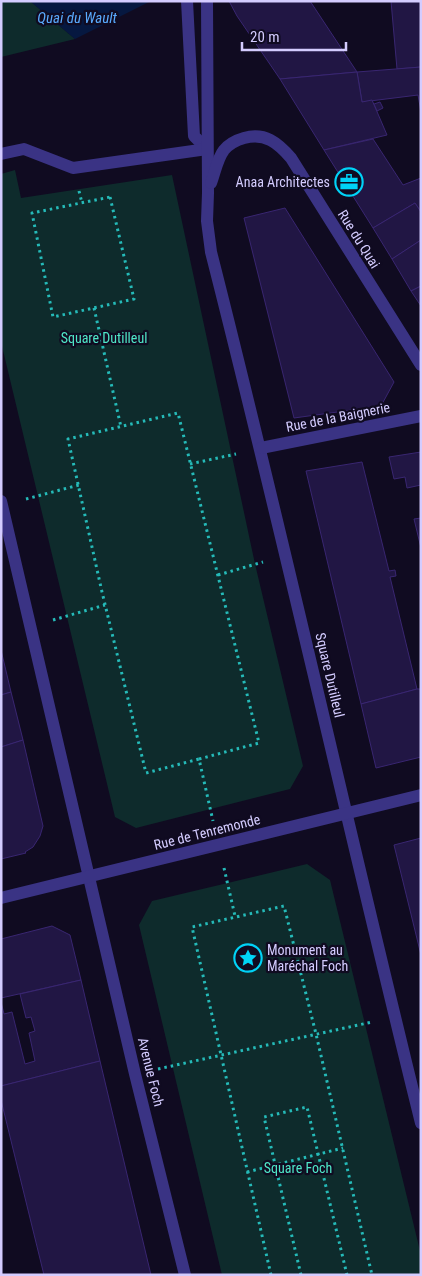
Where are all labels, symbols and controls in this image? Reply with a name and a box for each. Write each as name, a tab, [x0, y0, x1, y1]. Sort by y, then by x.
water label: Quai du Wault	[37, 9, 118, 27]
scale bar	[242, 20, 346, 52]
text: 20 m	[250, 28, 280, 46]
office icon: Anaa Architectes	[334, 167, 364, 197]
place label: Anaa Architectes	[236, 174, 330, 190]
street label: Rue du Quai	[335, 207, 383, 271]
park label: Square Dutilleul	[61, 330, 147, 346]
street label: Rue de la Baignerie	[285, 399, 392, 435]
street label: Square Dutilleul	[312, 631, 348, 719]
street label: Rue de Tenremonde	[152, 811, 262, 853]
place label: Monument au Maréchal Foch	[267, 942, 348, 974]
place icon: Monument au Maréchal Foch	[233, 943, 263, 973]
street label: Avenue Foch	[135, 1036, 167, 1108]
park label: Square Foch	[264, 1160, 332, 1176]

